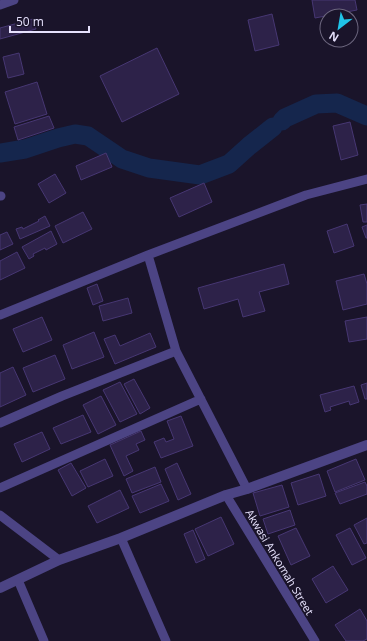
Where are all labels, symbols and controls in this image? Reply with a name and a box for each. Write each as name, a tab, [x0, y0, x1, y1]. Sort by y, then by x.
scale bar	[10, 8, 89, 34]
north arrow	[319, 8, 359, 48]
text: 50 m	[16, 13, 44, 30]
text: N	[326, 28, 341, 46]
street label: Akwasi Ankomah Street	[242, 506, 318, 618]

